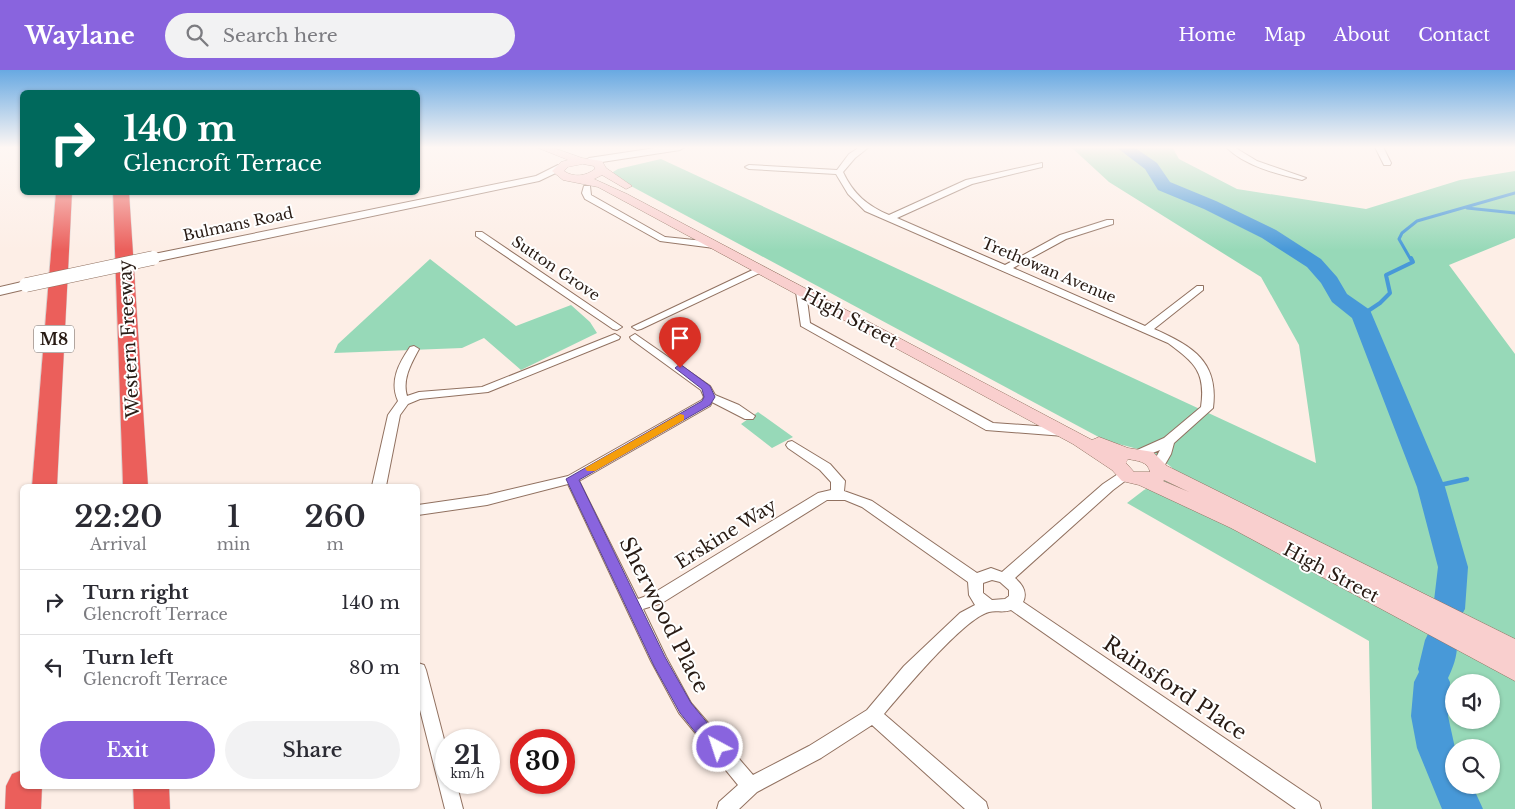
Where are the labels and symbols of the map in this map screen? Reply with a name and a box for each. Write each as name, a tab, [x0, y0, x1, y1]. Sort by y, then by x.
street label: Bulmans Road	[181, 203, 295, 245]
street label: Sutton Grove	[508, 231, 604, 305]
street label: Trethowan Avenue	[979, 233, 1119, 307]
street label: Western Freeway	[114, 259, 144, 420]
street label: High Street	[798, 284, 902, 353]
pin	[659, 317, 701, 368]
road number: M8	[34, 325, 74, 352]
street label: Erskine Way	[671, 494, 781, 574]
street label: Sherwood Place	[614, 533, 714, 697]
street label: High Street	[1279, 539, 1383, 608]
street label: Rainsford Place	[1098, 630, 1252, 746]
position arrow	[691, 720, 743, 772]
speed limit sign: 30	[510, 729, 575, 794]

